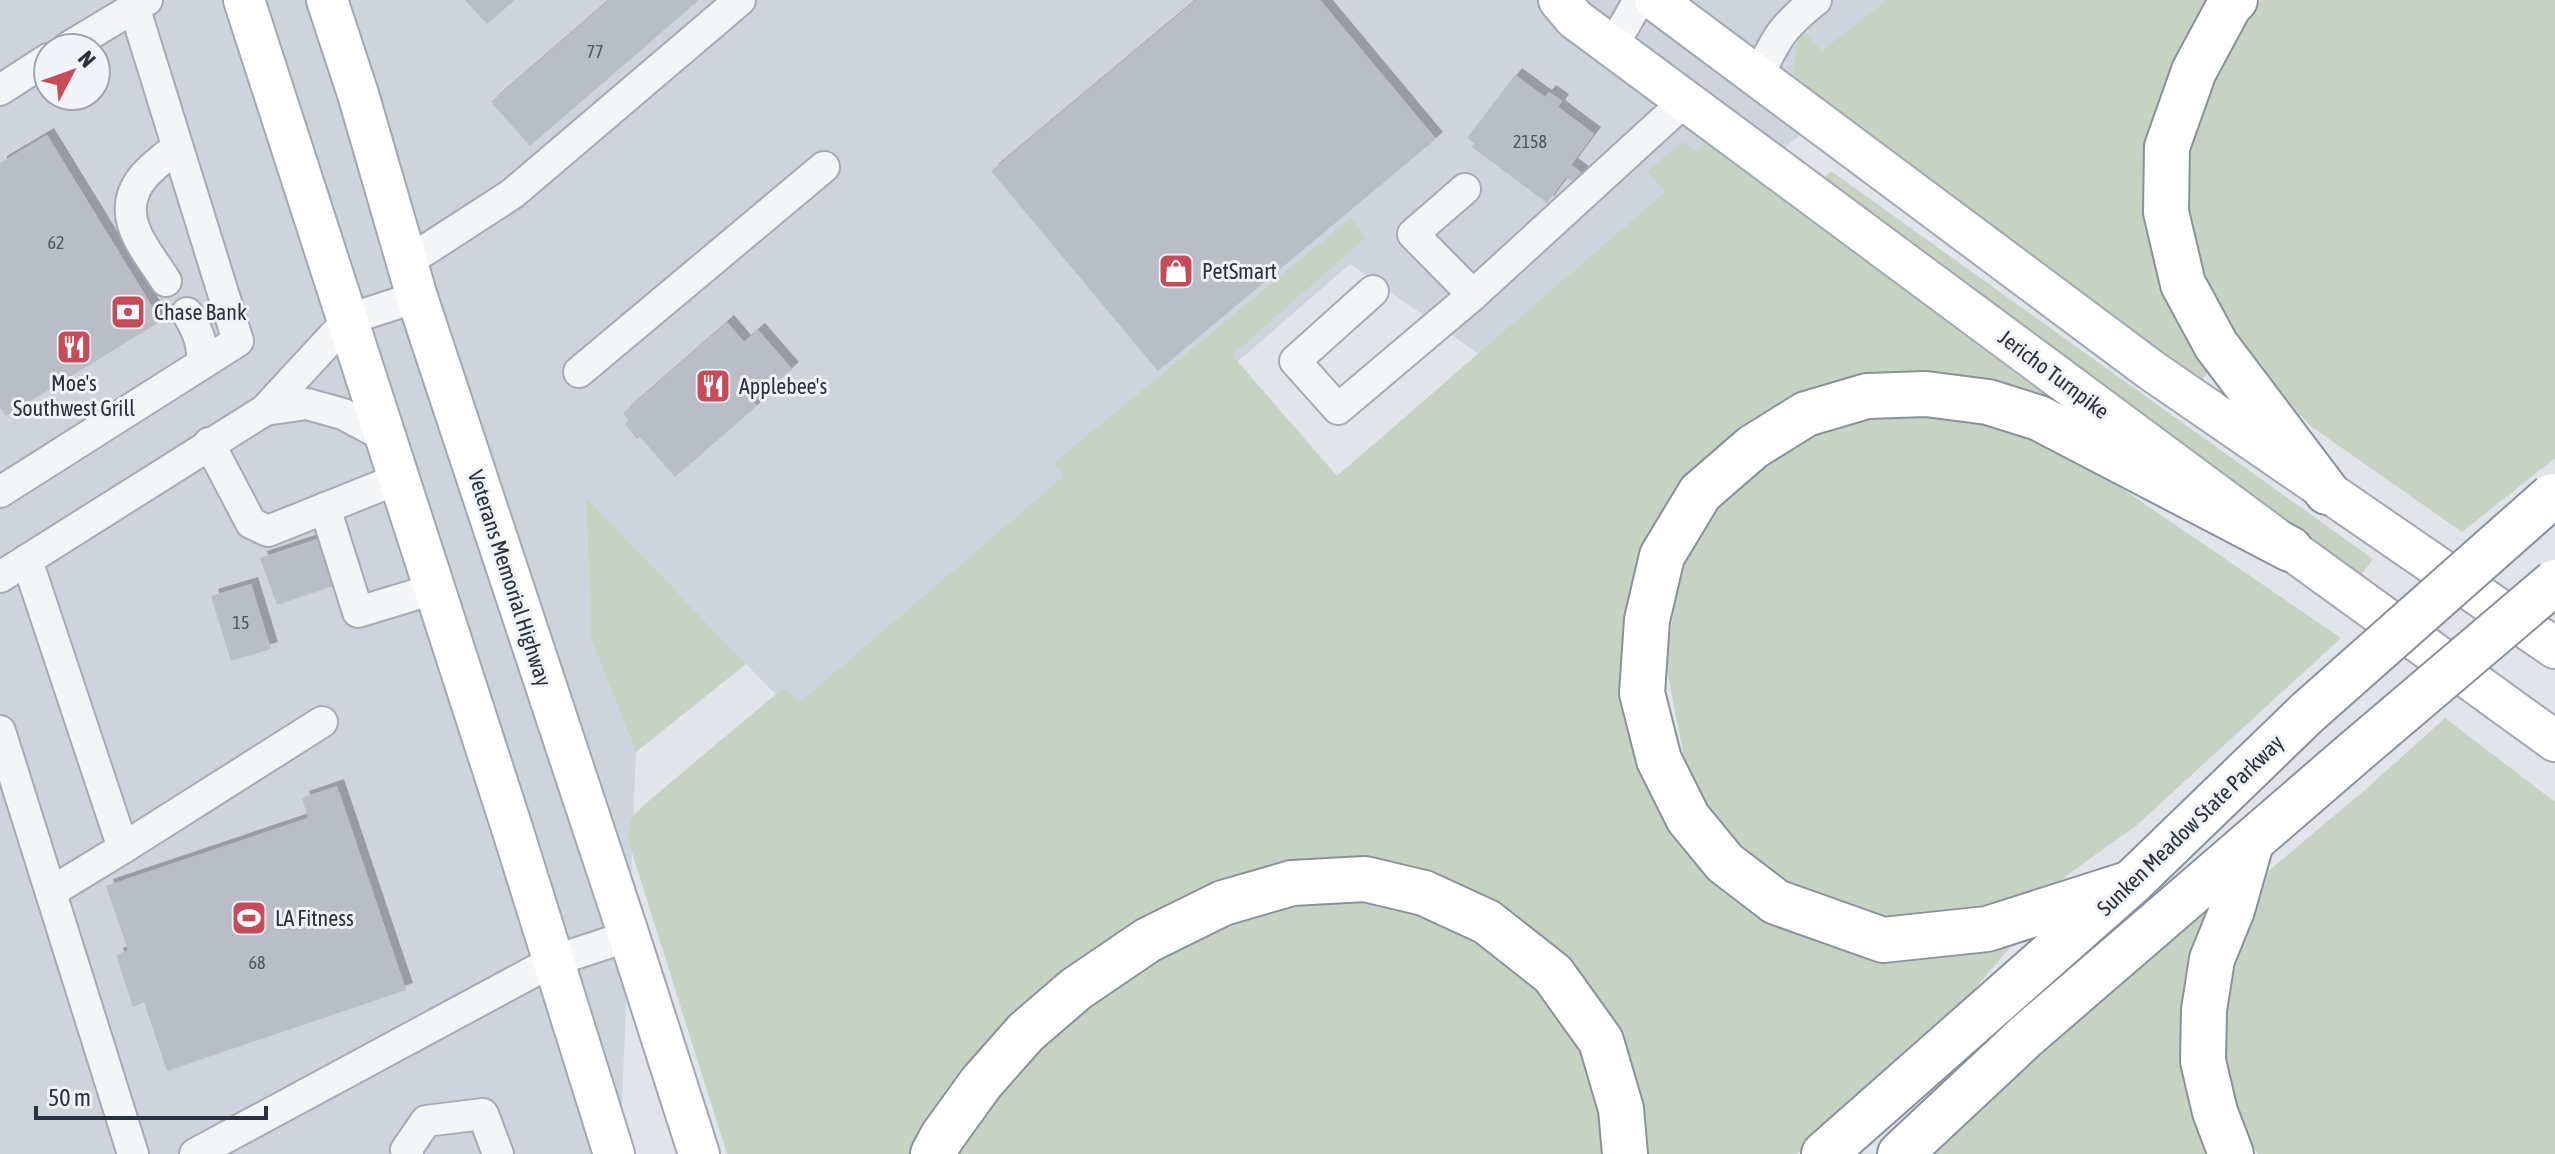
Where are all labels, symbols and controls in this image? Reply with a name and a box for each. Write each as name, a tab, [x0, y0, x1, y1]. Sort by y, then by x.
north arrow	[32, 32, 112, 112]
house number: 77	[587, 41, 603, 62]
text: N	[73, 45, 101, 72]
house number: 2158	[1513, 131, 1547, 152]
house number: 62	[48, 232, 64, 253]
shop icon: PetSmart	[1157, 252, 1195, 290]
place label: PetSmart	[1202, 258, 1277, 284]
bank icon: Chase Bank	[109, 293, 147, 331]
place label: Chase Bank	[154, 299, 247, 325]
street label: Jericho Turnpike	[1994, 324, 2114, 424]
restaurant icon: Moe's Southwest Grill	[55, 328, 93, 366]
restaurant icon: Applebee's	[694, 367, 732, 405]
place label: Moe's Southwest Grill	[13, 370, 135, 421]
place label: Applebee's	[739, 373, 827, 399]
street label: Veterans Memorial Highway	[463, 467, 557, 689]
house number: 15	[233, 612, 249, 633]
street label: Sunken Meadow State Parkway	[2091, 729, 2289, 921]
sports icon: LA Fitness	[230, 899, 268, 937]
place label: LA Fitness	[275, 905, 354, 931]
house number: 68	[249, 952, 265, 973]
scale bar	[36, 1070, 266, 1120]
text: 50 m	[48, 1084, 91, 1111]

